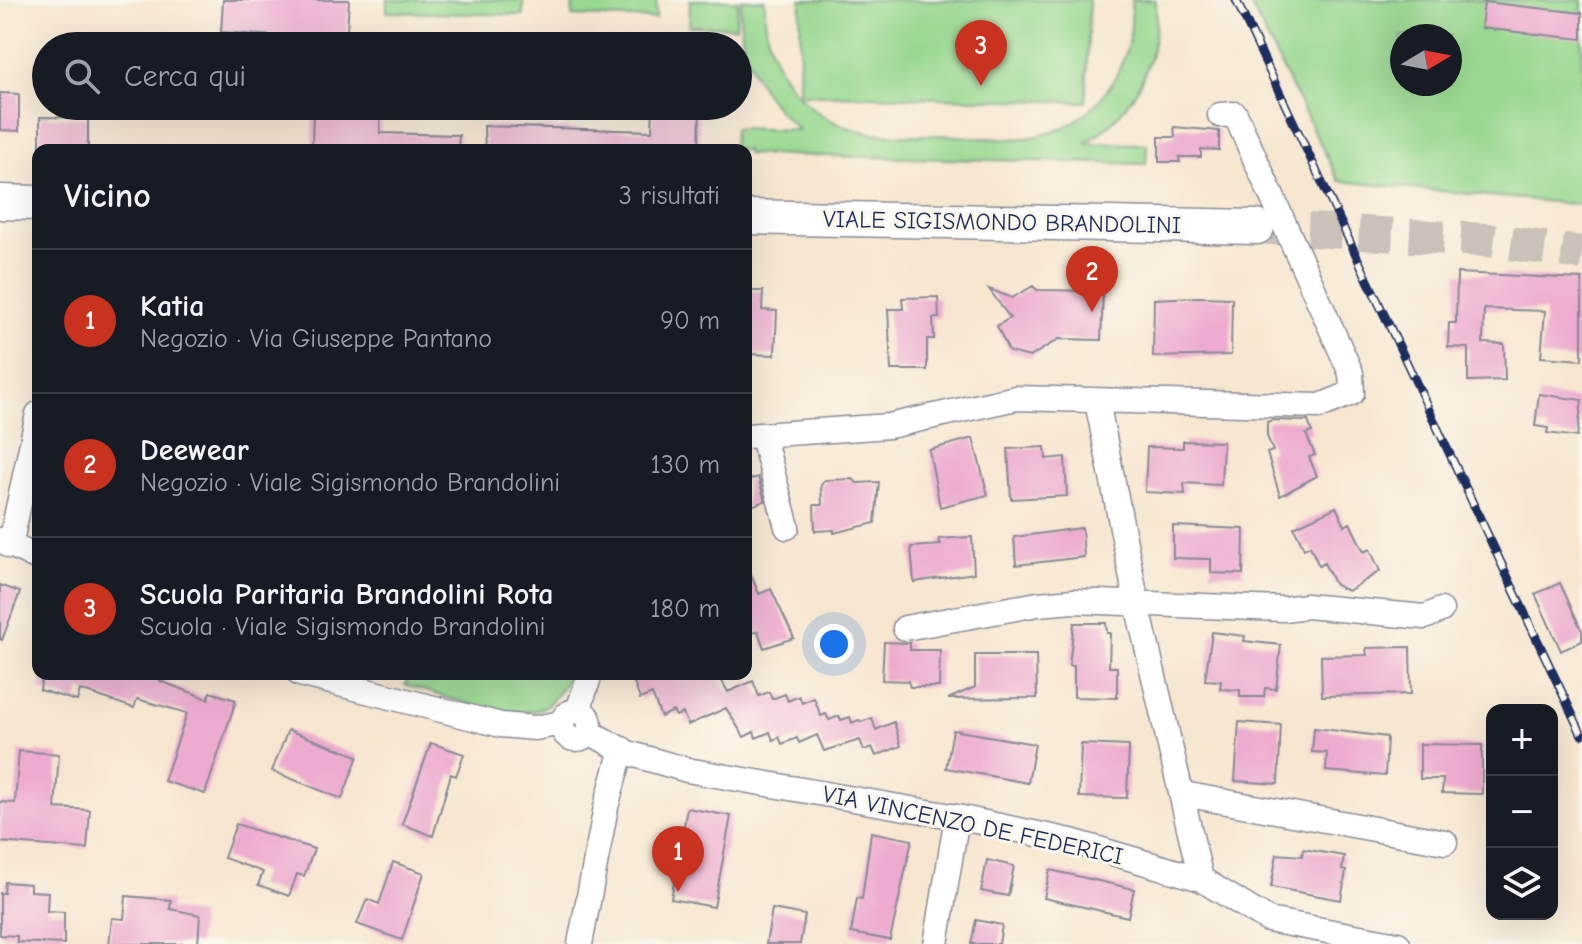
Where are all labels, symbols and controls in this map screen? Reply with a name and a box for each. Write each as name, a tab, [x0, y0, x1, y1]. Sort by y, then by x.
pin: 3	[955, 20, 1007, 86]
north arrow	[1390, 24, 1462, 96]
search box	[32, 32, 752, 120]
icon: search	[60, 54, 104, 98]
text: Cerca qui	[124, 59, 246, 94]
text: Vicino	[64, 176, 151, 216]
text: 3 risultati	[619, 181, 720, 211]
street label: VIALE SIGISMONDO BRANDOLINI	[823, 205, 1181, 239]
pin: 2	[1066, 246, 1118, 312]
text: Katia	[140, 289, 205, 324]
text: 1	[85, 306, 95, 336]
text: 90 m	[660, 306, 720, 336]
text: Negozio · Via Giuseppe Pantano	[140, 324, 492, 354]
text: Deewear	[140, 433, 249, 468]
text: 2	[84, 450, 96, 480]
text: 130 m	[651, 450, 720, 480]
text: Negozio · Viale Sigismondo Brandolini	[140, 468, 560, 498]
text: Scuola Paritaria Brandolini Rota	[140, 577, 554, 612]
text: 3	[84, 594, 96, 624]
text: 180 m	[650, 594, 720, 624]
text: Scuola · Viale Sigismondo Brandolini	[140, 612, 545, 642]
your location	[814, 624, 854, 664]
map controls	[1486, 704, 1558, 920]
button: +	[1486, 704, 1558, 776]
button: −	[1486, 776, 1558, 848]
street label: VIA VINCENZO DE FEDERICI	[820, 779, 1126, 871]
pin: 1	[652, 826, 704, 892]
button: layers	[1486, 848, 1558, 920]

